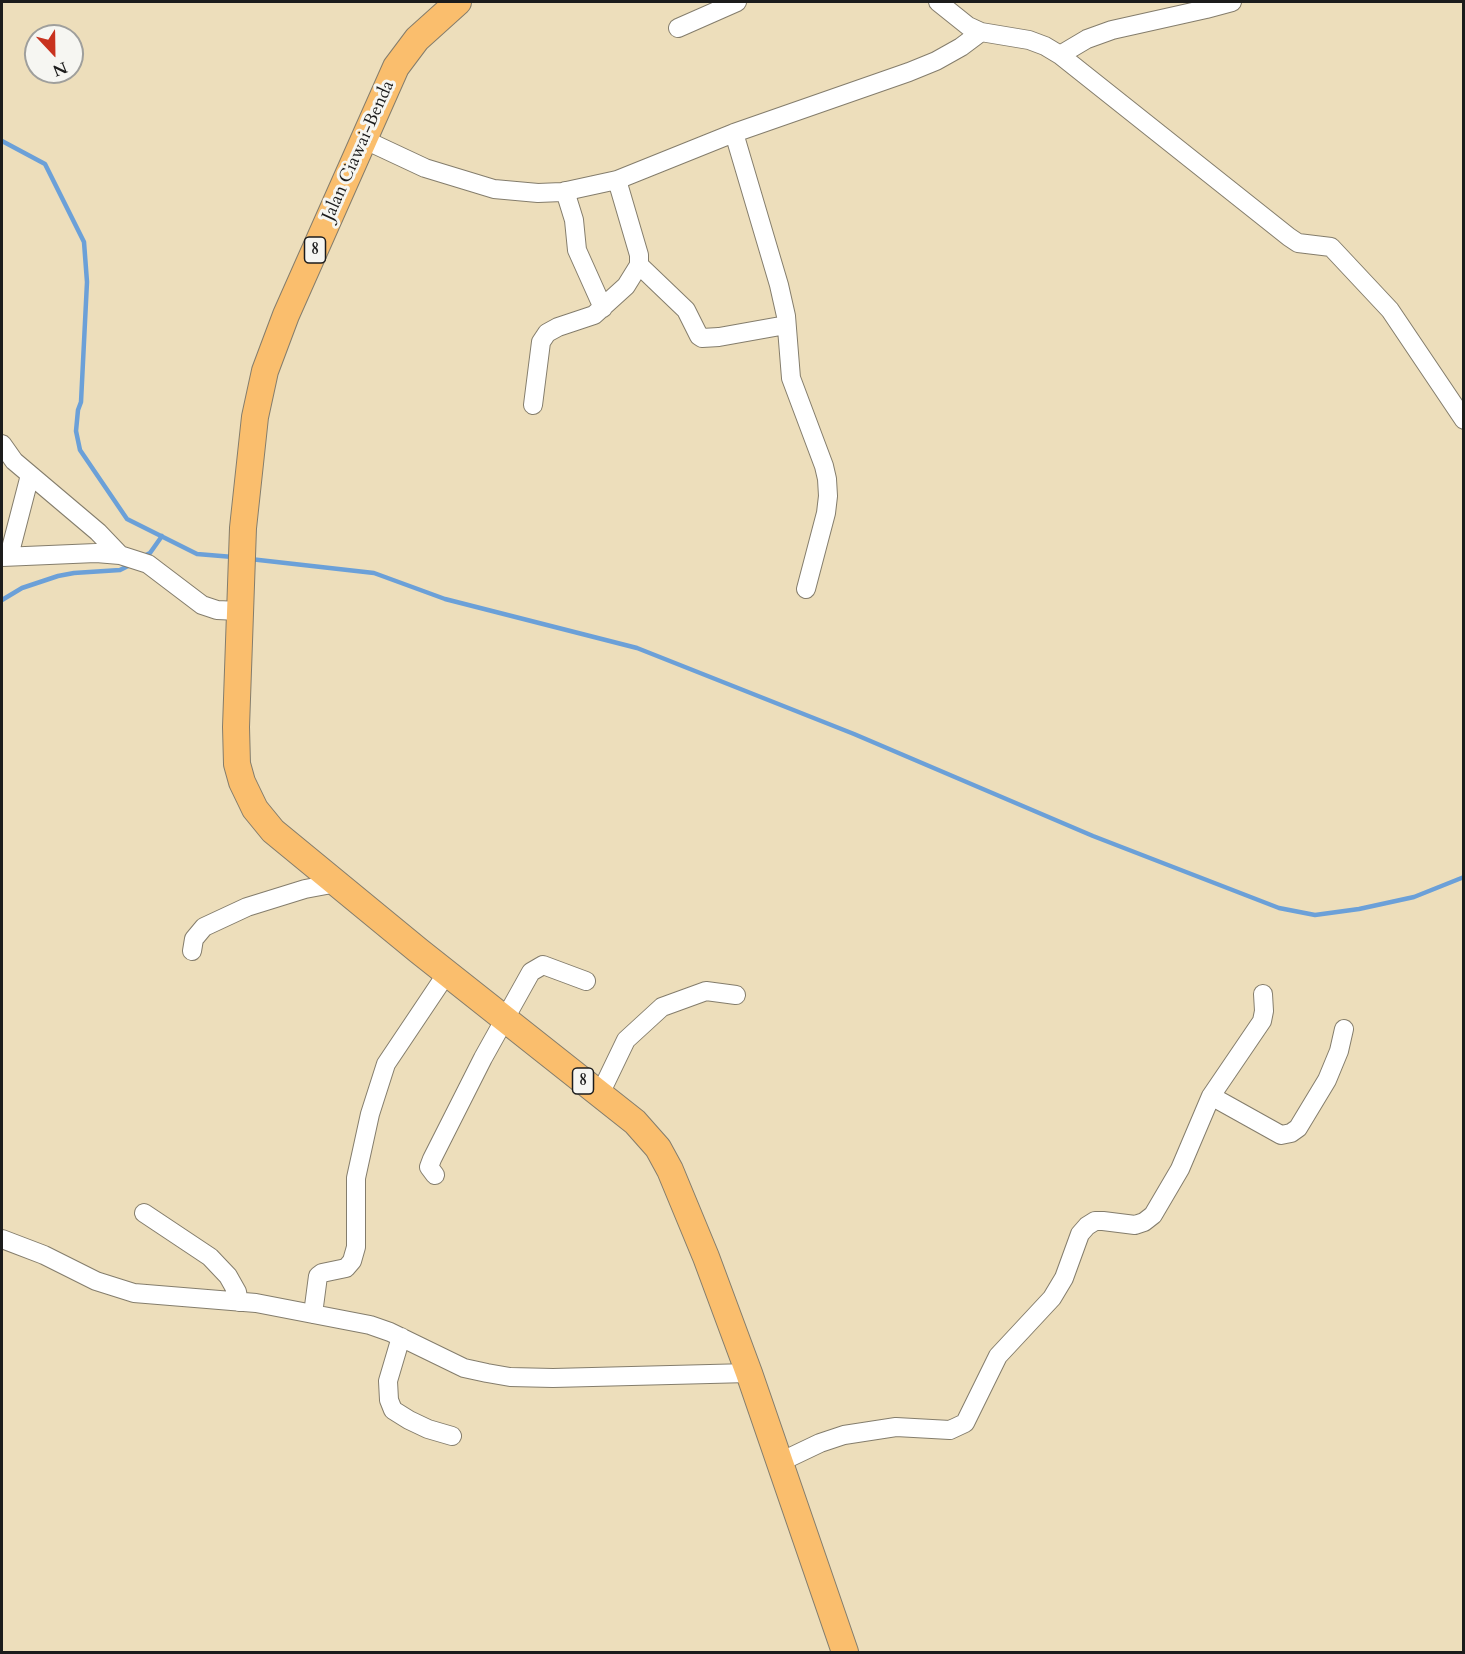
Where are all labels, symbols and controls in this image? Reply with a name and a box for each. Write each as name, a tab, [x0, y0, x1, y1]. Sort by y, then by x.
north arrow	[24, 24, 84, 84]
text: N	[49, 56, 71, 82]
street label: Jalan Ciawai-Benda	[318, 78, 400, 224]
road number: 8	[304, 237, 326, 263]
road number: 8	[572, 1068, 594, 1094]

